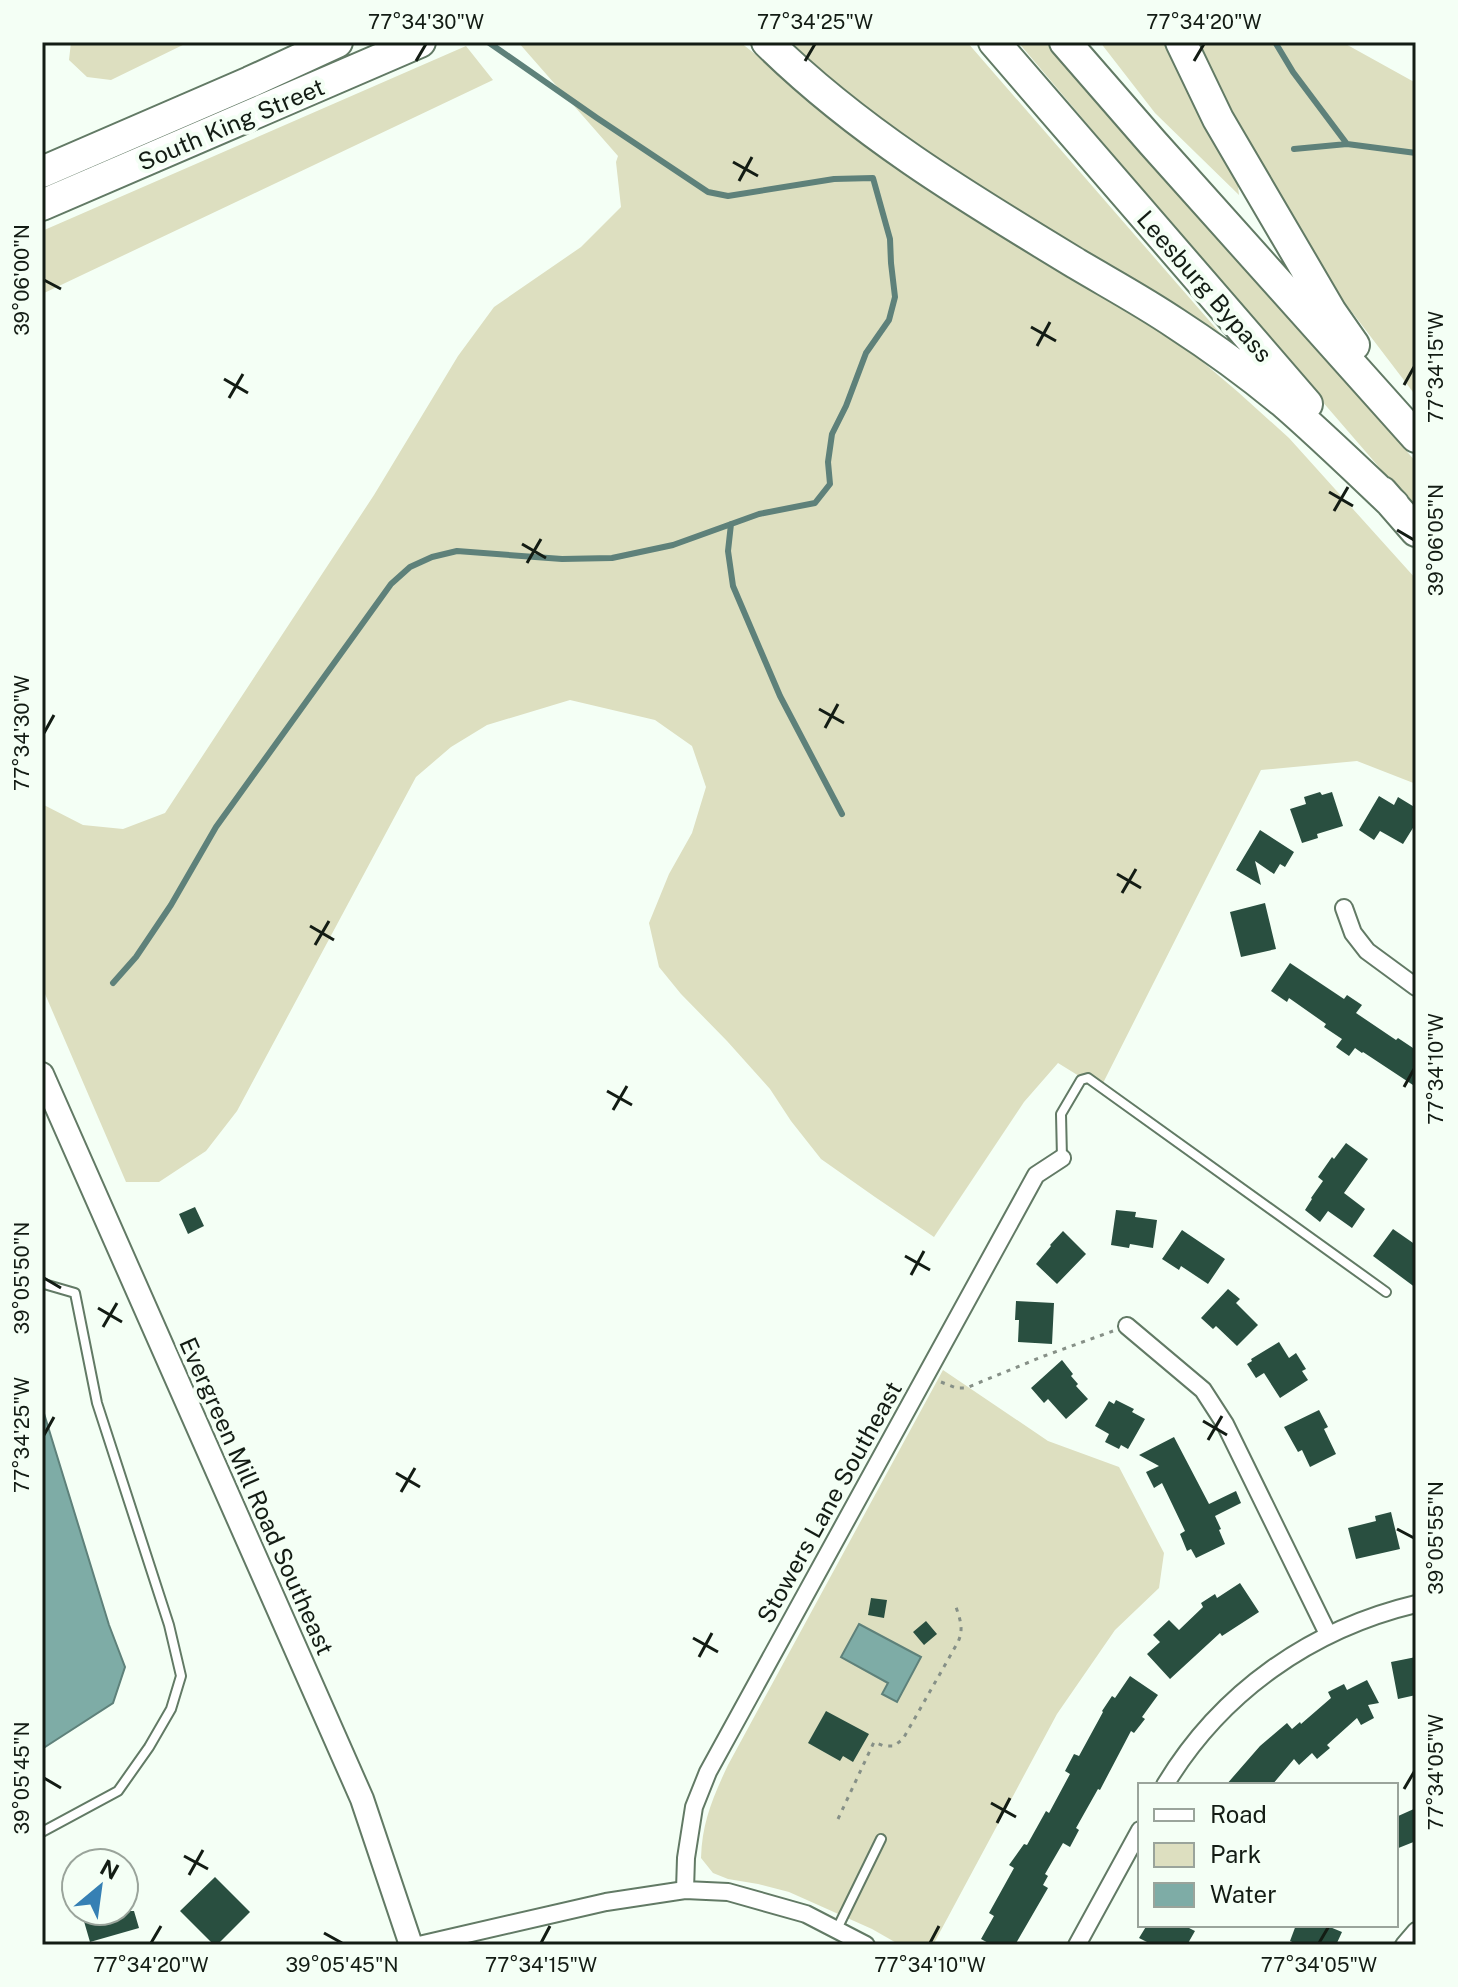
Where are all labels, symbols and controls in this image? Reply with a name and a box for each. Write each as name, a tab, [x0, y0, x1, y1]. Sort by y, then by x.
text: 77°34'30"W	[368, 10, 484, 34]
text: 77°34'25"W	[757, 10, 873, 34]
text: 77°34'20"W	[1146, 10, 1262, 34]
street label: South King Street	[134, 72, 328, 176]
street label: Leesburg Bypass	[1132, 205, 1278, 367]
text: 39°06'00"N	[10, 224, 34, 336]
text: 77°34'15"W	[1424, 311, 1448, 423]
text: 39°06'05"N	[1424, 484, 1448, 596]
text: 77°34'30"W	[10, 675, 34, 791]
text: 77°34'10"W	[1424, 1013, 1448, 1125]
text: 39°05'50"N	[10, 1222, 34, 1334]
street label: Evergreen Mill Road Southeast	[174, 1333, 340, 1659]
street label: Stowers Lane Southeast	[751, 1376, 907, 1628]
text: 77°34'25"W	[10, 1377, 34, 1493]
text: 39°05'55"N	[1424, 1481, 1448, 1595]
text: 77°34'05"W	[1424, 1714, 1448, 1830]
text: 39°05'45"N	[10, 1721, 34, 1835]
legend	[1138, 1783, 1398, 1927]
text: Road	[1210, 1800, 1267, 1828]
text: Park	[1210, 1840, 1261, 1868]
north arrow	[60, 1847, 140, 1927]
text: N	[96, 1854, 124, 1885]
text: Water	[1210, 1880, 1277, 1908]
text: 77°34'20"W	[93, 1953, 209, 1977]
text: 39°05'45"N	[285, 1953, 399, 1977]
text: 77°34'15"W	[485, 1953, 597, 1977]
text: 77°34'10"W	[874, 1953, 986, 1977]
text: 77°34'05"W	[1261, 1953, 1377, 1977]

